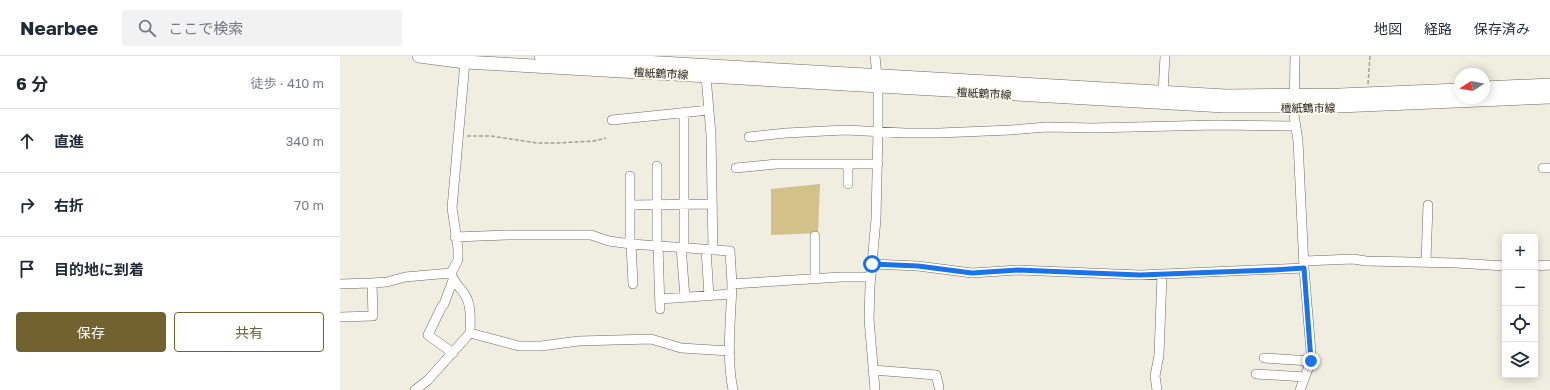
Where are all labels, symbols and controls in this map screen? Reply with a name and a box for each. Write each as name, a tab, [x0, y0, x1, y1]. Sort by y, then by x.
search box	[122, 10, 402, 46]
text: Nearbee	[20, 16, 98, 39]
icon: search	[136, 17, 158, 39]
text: ここで検索	[168, 19, 243, 37]
text: 地図	[1374, 20, 1402, 37]
text: 経路	[1424, 20, 1452, 37]
text: 保存済み	[1474, 20, 1530, 37]
street label: 檀紙鶴市線	[633, 65, 689, 81]
north arrow	[1454, 68, 1490, 104]
text: 6 分	[16, 73, 48, 94]
text: 徒歩 · 410 m	[251, 75, 324, 91]
street label: 檀紙鶴市線	[956, 85, 1012, 101]
street label: 檀紙鶴市線	[1281, 101, 1336, 114]
icon: ahead	[16, 130, 38, 152]
text: 直進	[54, 132, 84, 150]
text: 340 m	[286, 133, 324, 149]
icon: right	[16, 194, 38, 216]
text: 右折	[54, 196, 84, 214]
text: 70 m	[294, 197, 324, 213]
map controls	[1502, 234, 1538, 378]
button: +	[1502, 234, 1538, 270]
route start	[863, 255, 881, 273]
icon: arrive	[16, 258, 38, 280]
text: 目的地に到着	[54, 260, 144, 278]
button: −	[1502, 270, 1538, 306]
button: locate	[1502, 306, 1538, 342]
button: 保存	[16, 312, 166, 352]
button: 共有	[174, 312, 324, 352]
button: layers	[1502, 342, 1538, 378]
route end	[1302, 352, 1320, 370]

